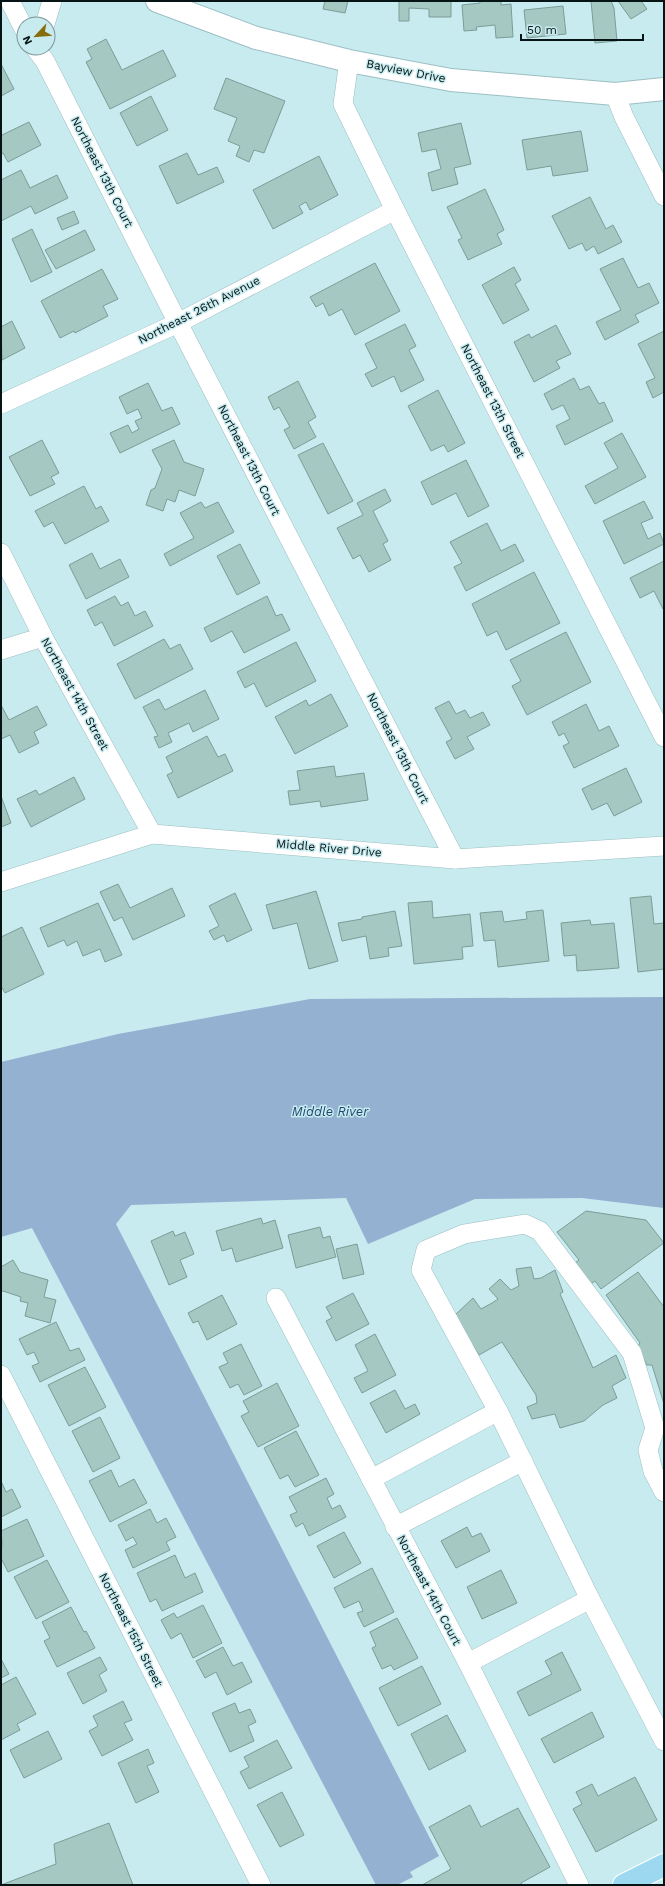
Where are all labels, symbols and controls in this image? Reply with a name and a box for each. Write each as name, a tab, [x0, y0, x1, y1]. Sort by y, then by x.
north arrow	[16, 16, 56, 56]
scale bar	[521, 16, 643, 42]
text: 50 m	[527, 23, 557, 37]
text: N	[20, 34, 35, 47]
street label: Bayview Drive	[365, 56, 447, 86]
street label: Northeast 13th Court	[68, 114, 136, 230]
street label: Northeast 26th Avenue	[136, 273, 262, 347]
street label: Northeast 13th Street	[458, 342, 528, 460]
street label: Northeast 13th Court	[215, 402, 283, 518]
street label: Northeast 14th Street	[38, 635, 112, 753]
street label: Northeast 13th Court	[364, 690, 432, 806]
street label: Middle River Drive	[276, 836, 382, 860]
water label: Middle River	[292, 1104, 369, 1119]
street label: Northeast 14th Court	[394, 1533, 464, 1647]
street label: Northeast 15th Street	[96, 1571, 166, 1689]

